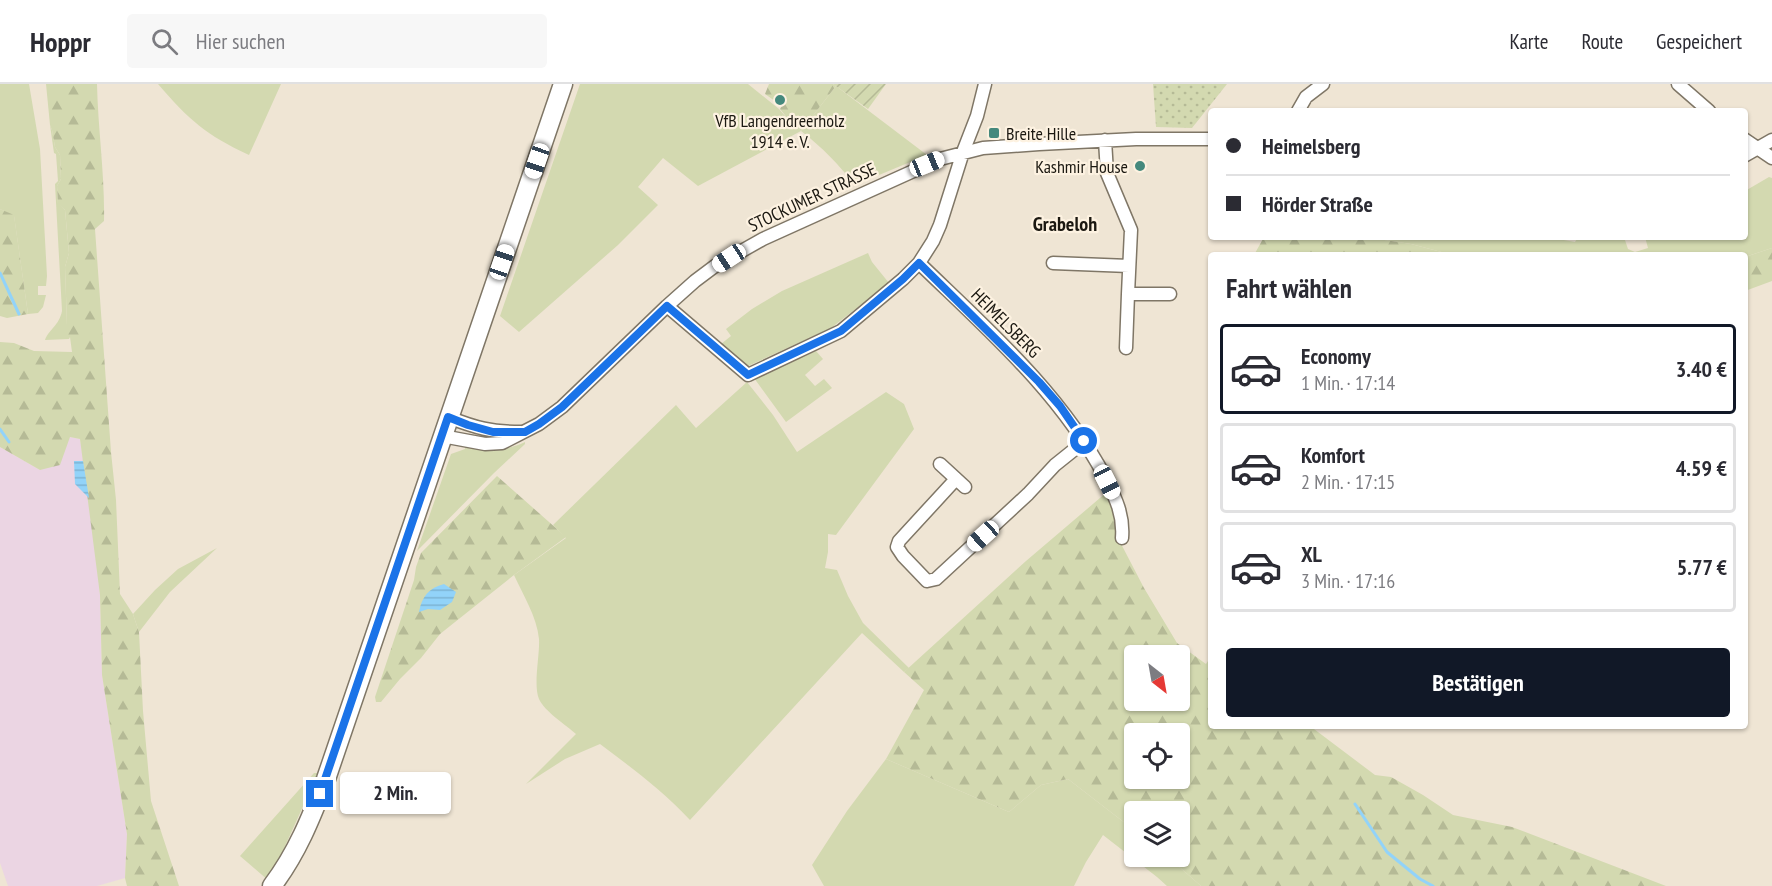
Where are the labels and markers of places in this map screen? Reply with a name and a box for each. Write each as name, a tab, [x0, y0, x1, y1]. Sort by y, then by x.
marker: VfB Langendreerholz 1914 e. V.	[773, 93, 787, 107]
place label: VfB Langendreerholz 1914 e. V.	[714, 109, 845, 153]
place label: Breite Hille	[1006, 122, 1076, 145]
marker: Breite Hille	[987, 126, 1001, 140]
place label: Kashmir House	[1035, 155, 1128, 178]
marker: Kashmir House	[1133, 159, 1147, 173]

